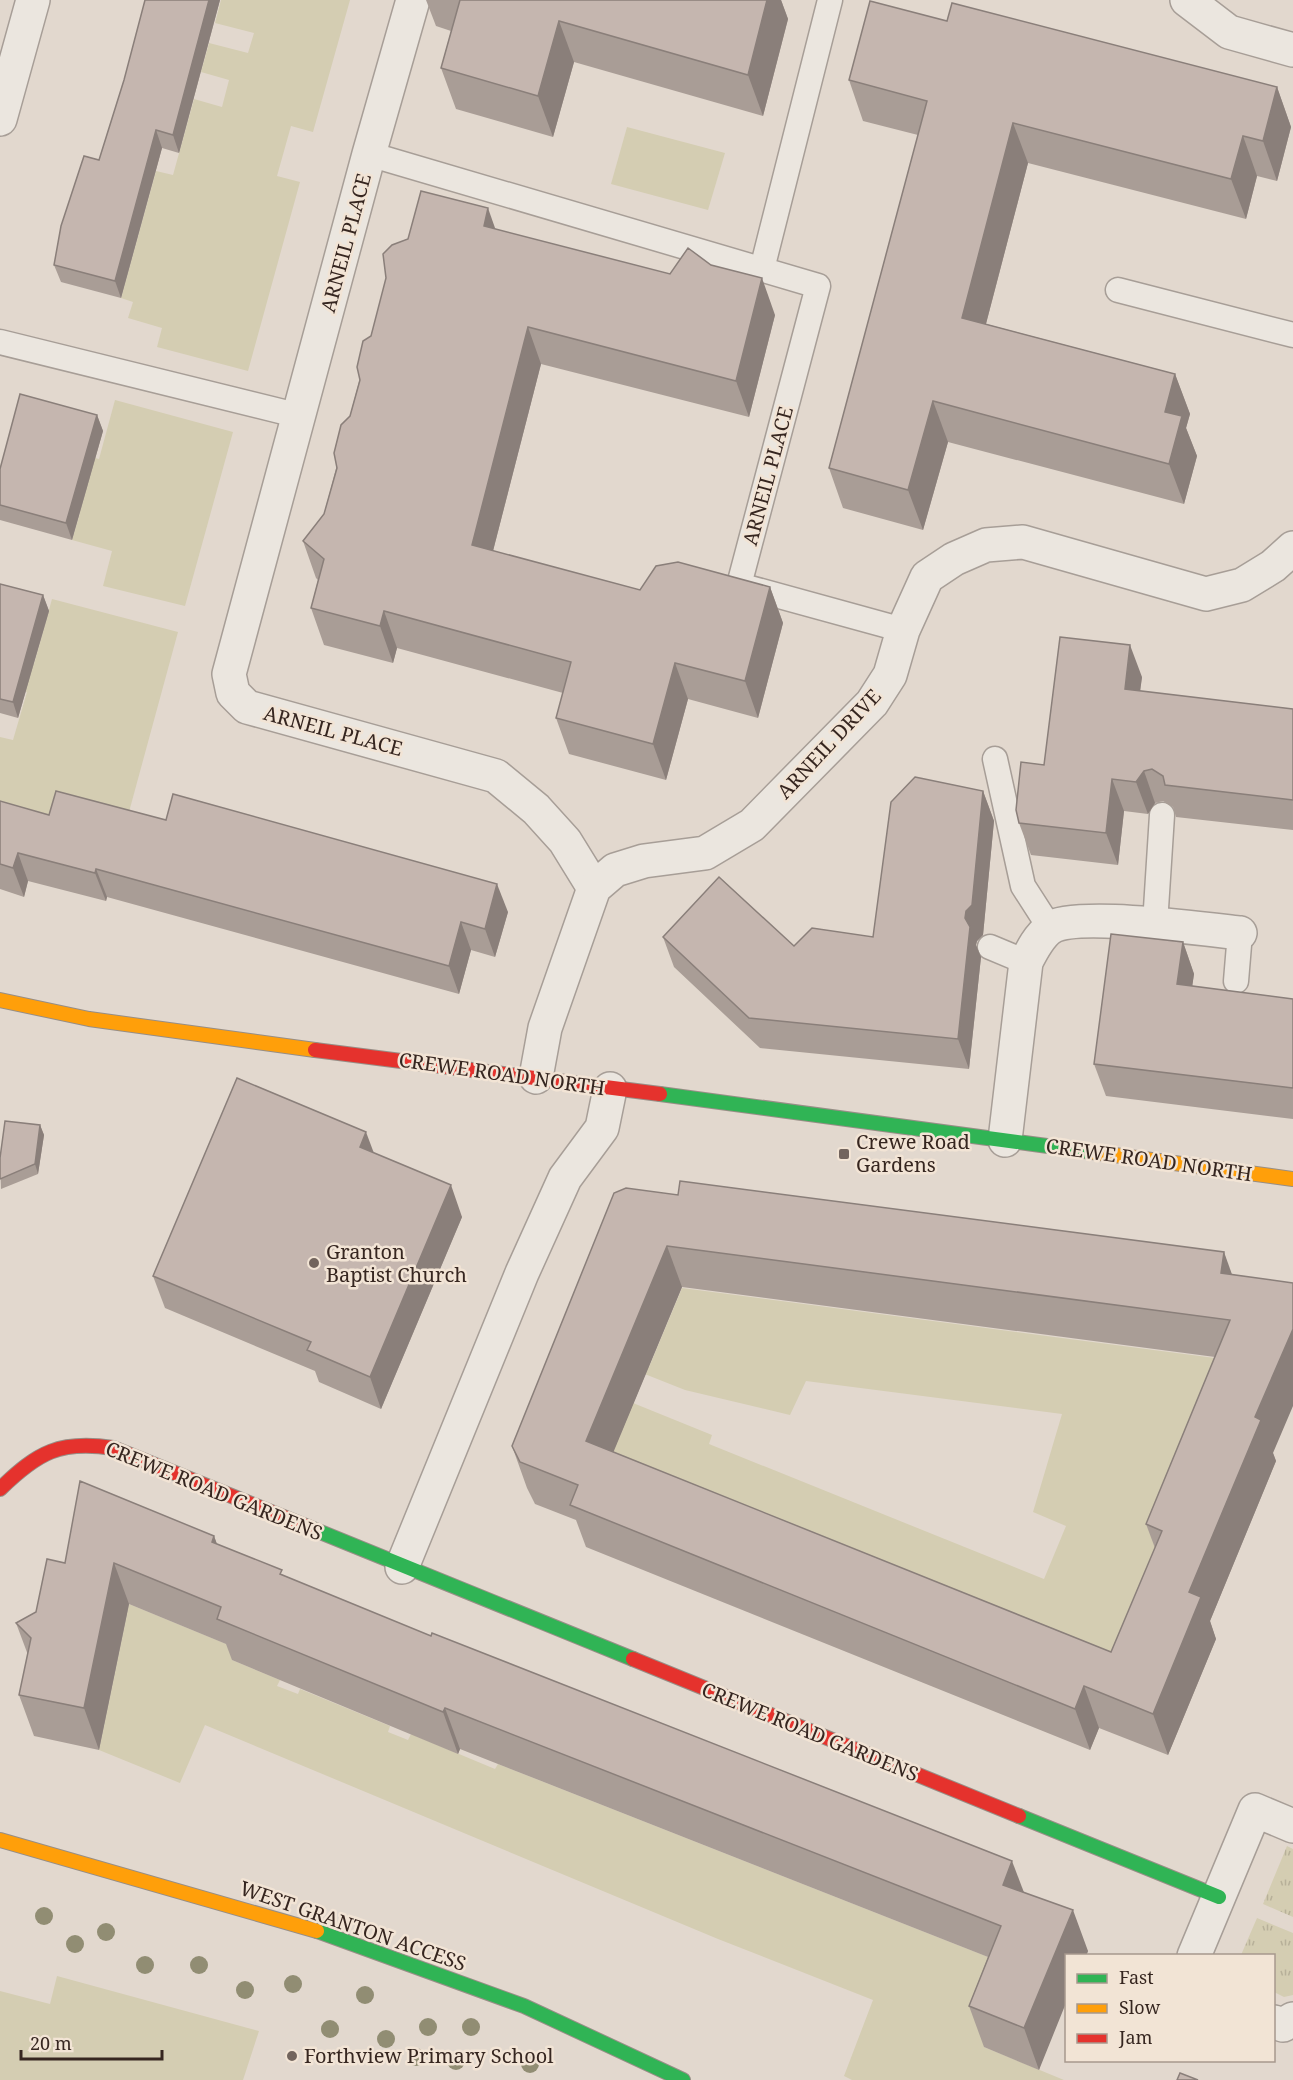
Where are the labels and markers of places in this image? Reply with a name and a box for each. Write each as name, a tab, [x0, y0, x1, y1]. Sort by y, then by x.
place label: Crewe Road Gardens	[856, 1128, 970, 1178]
marker: Crewe Road Gardens	[837, 1147, 851, 1161]
place label: Granton Baptist Church	[326, 1238, 467, 1288]
marker: Granton Baptist Church	[307, 1256, 321, 1270]
place label: Forthview Primary School	[304, 2042, 554, 2069]
marker: Forthview Primary School	[285, 2049, 299, 2063]

